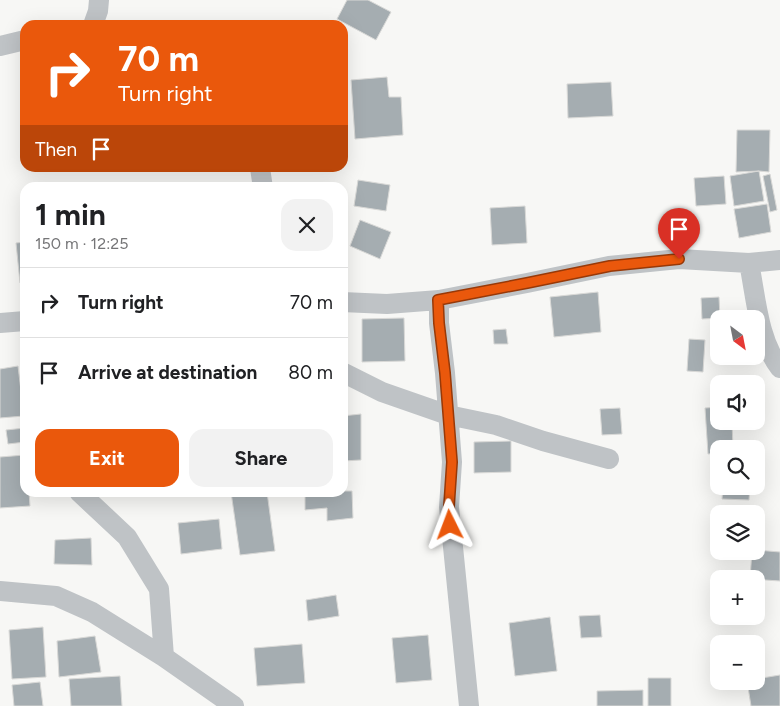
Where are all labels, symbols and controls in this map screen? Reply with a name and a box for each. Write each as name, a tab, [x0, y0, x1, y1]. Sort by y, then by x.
text: 70 m	[118, 38, 199, 80]
icon: right	[35, 40, 100, 105]
text: Turn right	[118, 80, 213, 107]
icon: arrive	[87, 135, 115, 163]
text: Then	[35, 138, 77, 161]
text: 1 min	[35, 196, 106, 233]
button: close	[281, 199, 333, 251]
pin	[658, 208, 700, 259]
icon: arrive	[665, 215, 693, 243]
text: 150 m · 12:25	[35, 234, 128, 253]
icon: right	[35, 289, 63, 317]
text: Turn right	[78, 291, 164, 314]
text: 70 m	[290, 291, 333, 314]
north arrow	[710, 310, 765, 365]
map controls	[710, 310, 765, 690]
icon: arrive	[35, 359, 63, 387]
text: Arrive at destination	[78, 361, 257, 384]
text: 80 m	[288, 361, 333, 384]
button: sound	[710, 375, 765, 430]
button: Exit	[35, 429, 179, 487]
button: Share	[189, 429, 333, 487]
button: search	[710, 440, 765, 495]
position arrow	[423, 498, 475, 550]
button: layers	[710, 505, 765, 560]
button: +	[710, 570, 765, 625]
button: −	[710, 635, 765, 690]

